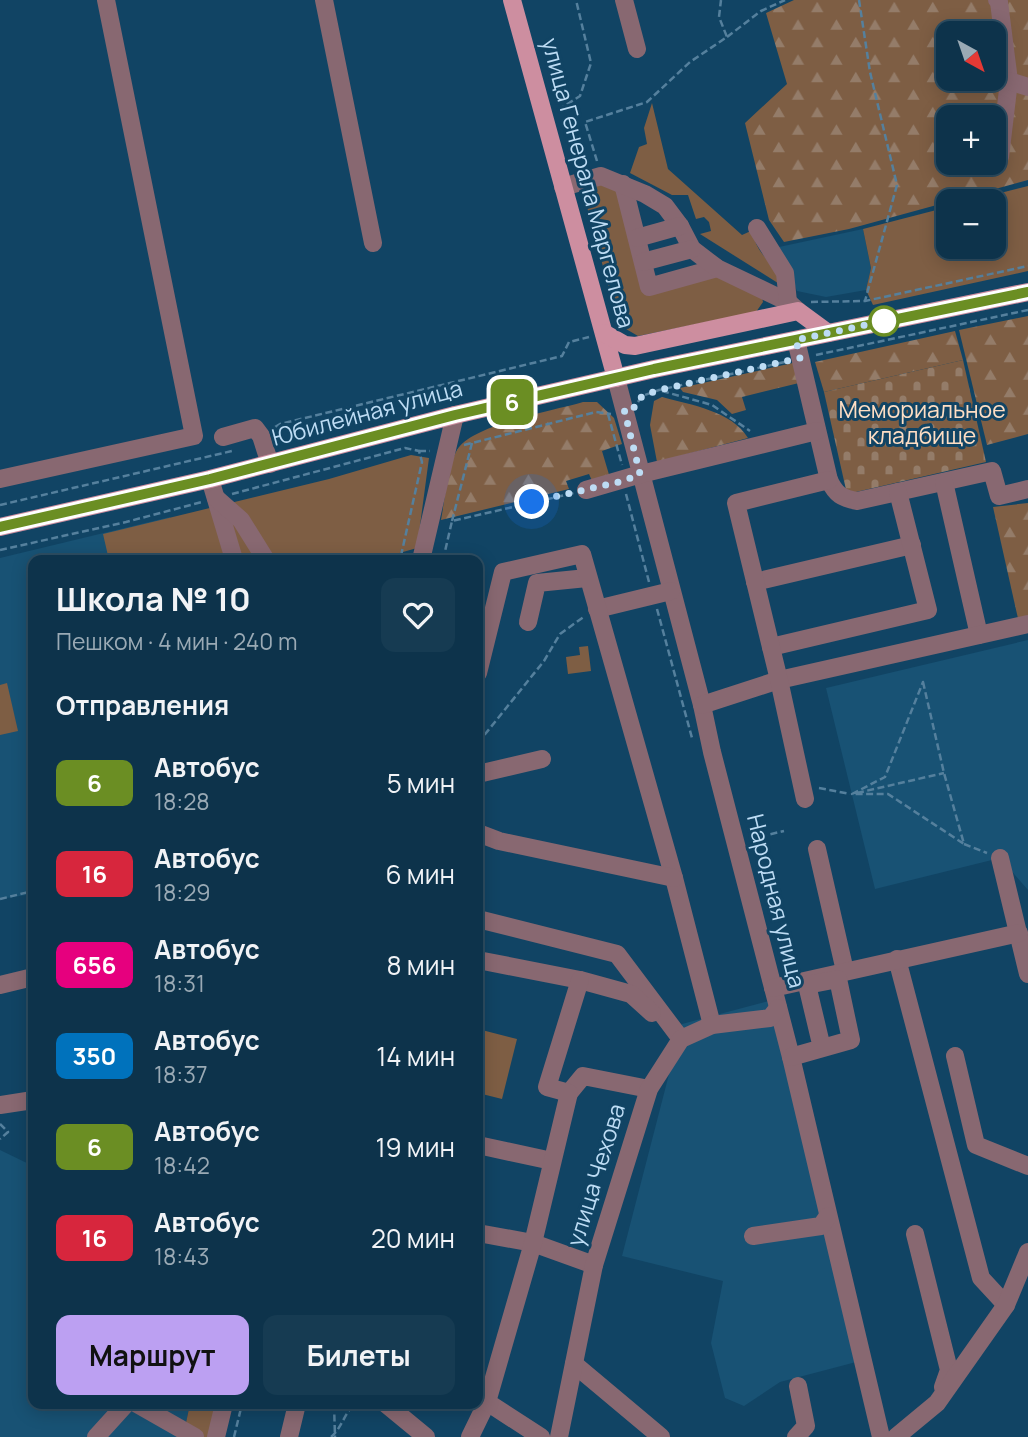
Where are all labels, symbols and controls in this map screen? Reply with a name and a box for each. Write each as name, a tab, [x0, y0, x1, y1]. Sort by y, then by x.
north arrow	[936, 21, 1006, 91]
map controls	[936, 21, 1006, 259]
street label: улица Генерала Маргелова	[535, 34, 643, 331]
button: +	[936, 105, 1006, 175]
button: −	[936, 189, 1006, 259]
unlabelled marker	[869, 306, 899, 336]
street label: Юбилейная улица	[268, 371, 466, 453]
line badge: 6	[489, 379, 535, 425]
text: 6	[505, 385, 519, 418]
park label: Мемориальное кладбище	[838, 393, 1006, 451]
your location	[514, 484, 549, 519]
text: Школа № 10	[56, 576, 251, 621]
button: heart	[381, 578, 455, 652]
text: Пешком · 4 мин · 240 m	[56, 625, 297, 657]
text: Отправления	[56, 687, 229, 723]
text: Автобус	[154, 749, 260, 785]
text: 5 мин	[387, 765, 455, 801]
text: 6	[87, 766, 102, 799]
text: 18:28	[154, 785, 210, 817]
street label: Народная улица	[740, 810, 814, 991]
text: Автобус	[154, 840, 260, 876]
text: 6 мин	[386, 856, 455, 892]
text: 16	[82, 857, 107, 890]
text: 18:29	[154, 876, 211, 908]
text: Автобус	[154, 931, 260, 967]
text: 8 мин	[387, 947, 455, 983]
text: 656	[73, 948, 116, 981]
text: 18:31	[154, 967, 205, 999]
text: Автобус	[154, 1022, 260, 1058]
text: 14 мин	[376, 1038, 455, 1074]
text: 350	[73, 1039, 116, 1072]
text: 18:37	[154, 1058, 207, 1090]
street label: улица Чехова	[558, 1099, 632, 1250]
text: Автобус	[154, 1113, 260, 1149]
text: 19 мин	[375, 1129, 455, 1165]
text: 6	[87, 1130, 102, 1163]
text: 18:42	[154, 1149, 210, 1181]
text: Автобус	[154, 1204, 260, 1240]
text: 20 мин	[371, 1220, 455, 1256]
text: 16	[82, 1221, 107, 1254]
text: 18:43	[154, 1240, 209, 1272]
button: Маршрут	[56, 1315, 249, 1395]
button: Билеты	[263, 1315, 455, 1395]

